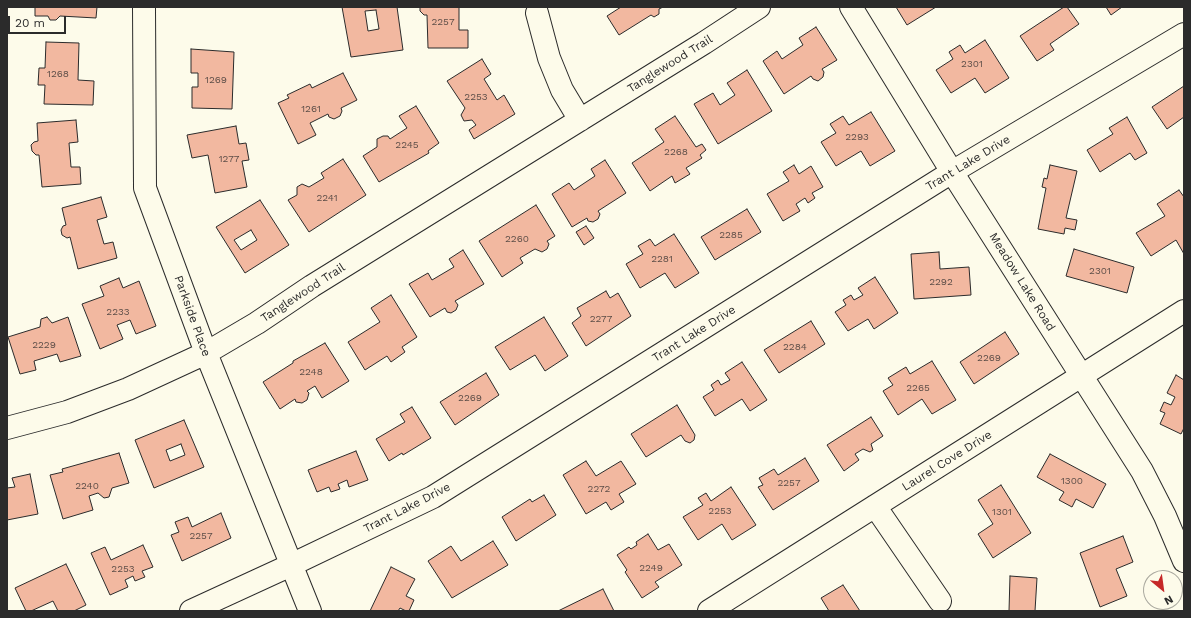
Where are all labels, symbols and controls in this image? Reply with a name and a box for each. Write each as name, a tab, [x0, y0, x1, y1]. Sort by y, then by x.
scale bar	[10, 8, 68, 34]
text: 20 m	[15, 16, 45, 30]
house number: 2257	[431, 16, 455, 28]
street label: Tanglewood Trail	[625, 32, 715, 96]
house number: 2301	[961, 58, 983, 70]
house number: 1268	[47, 68, 69, 80]
house number: 1269	[205, 74, 227, 86]
house number: 2253	[464, 91, 488, 103]
house number: 1261	[301, 103, 321, 115]
house number: 2293	[845, 131, 869, 143]
street label: Trant Lake Drive	[923, 132, 1013, 194]
house number: 2245	[395, 139, 419, 151]
house number: 2268	[664, 146, 688, 158]
house number: 1277	[219, 153, 239, 165]
house number: 2241	[316, 192, 338, 204]
house number: 2285	[719, 229, 743, 241]
street label: Meadow Lake Road	[986, 230, 1058, 334]
house number: 2260	[505, 233, 529, 245]
house number: 2281	[651, 253, 673, 265]
street label: Tanglewood Trail	[258, 260, 348, 326]
house number: 2301	[1089, 265, 1111, 277]
street label: Parkside Place	[171, 274, 213, 358]
house number: 2292	[929, 276, 953, 288]
street label: Trant Lake Drive	[650, 303, 738, 365]
house number: 2233	[106, 306, 130, 318]
house number: 2277	[590, 313, 612, 325]
house number: 2229	[32, 339, 56, 351]
house number: 2284	[783, 341, 807, 353]
house number: 2269	[977, 352, 1001, 364]
house number: 2248	[299, 366, 323, 378]
house number: 2265	[906, 382, 930, 394]
house number: 2269	[458, 392, 482, 404]
street label: Laurel Cove Drive	[899, 428, 995, 494]
house number: 1300	[1061, 475, 1083, 487]
house number: 2257	[777, 477, 801, 489]
house number: 2240	[75, 480, 99, 492]
street label: Trant Lake Drive	[361, 480, 453, 536]
house number: 2272	[588, 483, 610, 495]
house number: 2253	[708, 505, 732, 517]
house number: 1301	[992, 506, 1012, 518]
house number: 2257	[189, 530, 213, 542]
house number: 2249	[639, 562, 663, 574]
house number: 2253	[111, 563, 135, 575]
north arrow	[1143, 570, 1183, 610]
text: N	[1162, 592, 1175, 608]

